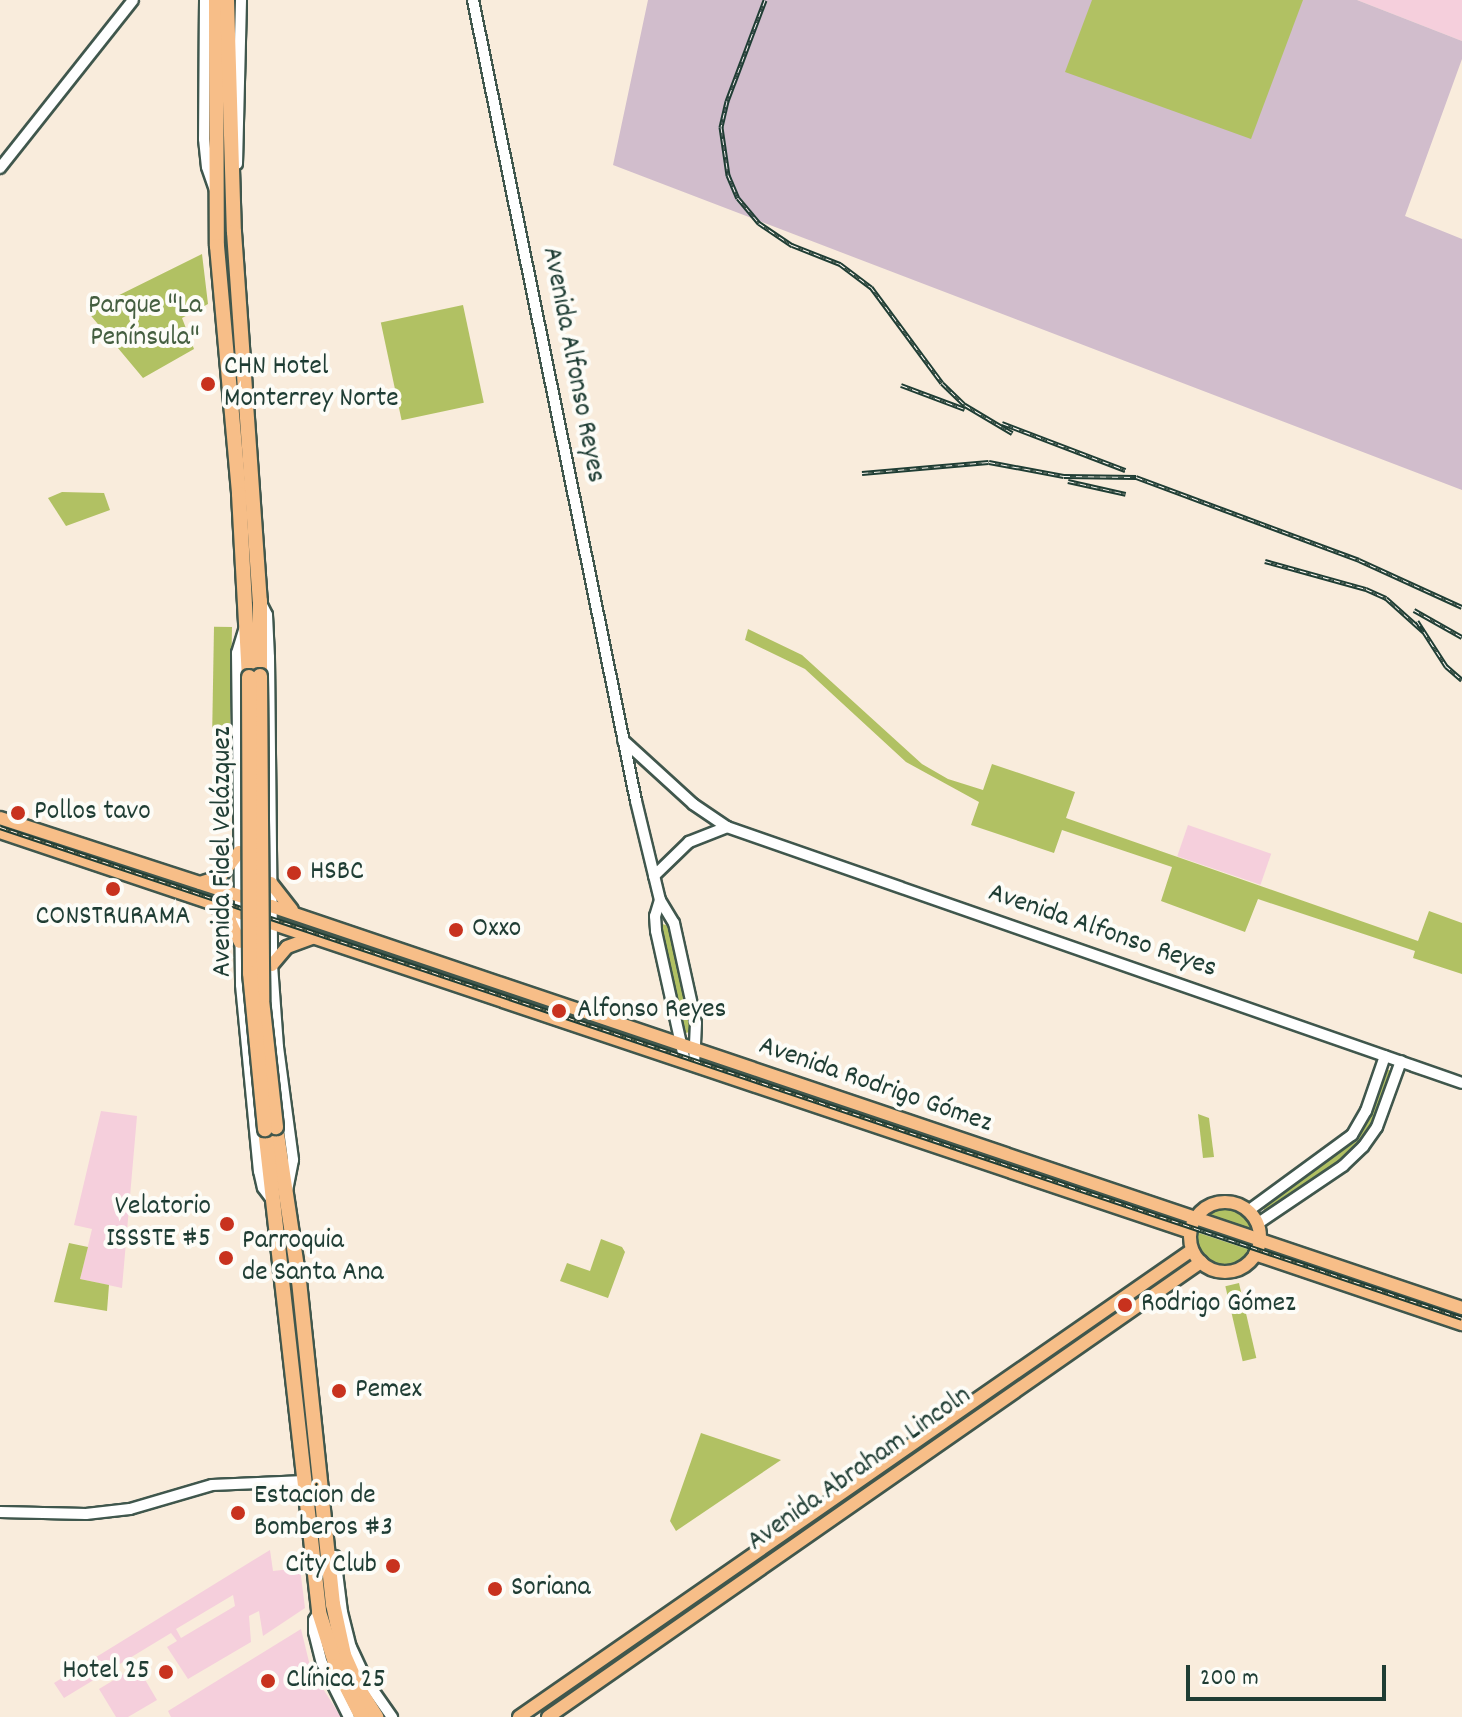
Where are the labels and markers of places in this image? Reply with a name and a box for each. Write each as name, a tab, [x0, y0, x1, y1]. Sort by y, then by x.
place label: CHN Hotel Monterrey Norte	[224, 351, 399, 417]
marker: CHN Hotel Monterrey Norte	[199, 375, 217, 393]
place label: Pollos tavo	[34, 796, 151, 830]
marker: Pollos tavo	[9, 804, 27, 822]
place label: HSBC	[310, 856, 364, 890]
marker: HSBC	[285, 864, 303, 882]
marker: CONSTRURAMA	[104, 880, 122, 898]
place label: CONSTRURAMA	[35, 901, 191, 935]
place label: Oxxo	[472, 913, 521, 947]
marker: Oxxo	[447, 921, 465, 939]
place label: Alfonso Reyes	[577, 994, 726, 1028]
marker: Alfonso Reyes	[548, 1000, 570, 1022]
place label: Velatorio ISSSTE #5	[106, 1191, 211, 1257]
marker: Velatorio ISSSTE #5	[218, 1215, 236, 1233]
place label: Parroquia de Santa Ana	[242, 1225, 384, 1291]
marker: Parroquia de Santa Ana	[217, 1249, 235, 1267]
place label: Rodrigo Gómez	[1141, 1288, 1296, 1322]
marker: Rodrigo Gómez	[1116, 1296, 1134, 1314]
place label: Pemex	[355, 1374, 422, 1408]
marker: Pemex	[330, 1382, 348, 1400]
place label: Estacion de Bomberos #3	[254, 1480, 393, 1546]
marker: Estacion de Bomberos #3	[229, 1504, 247, 1522]
place label: City Club	[285, 1549, 377, 1583]
marker: City Club	[384, 1557, 402, 1575]
place label: Soriana	[511, 1572, 591, 1606]
marker: Soriana	[486, 1580, 504, 1598]
place label: Hotel 25	[62, 1655, 150, 1689]
marker: Hotel 25	[157, 1663, 175, 1681]
place label: Clínica 25	[286, 1664, 386, 1698]
marker: Clínica 25	[257, 1670, 279, 1692]

